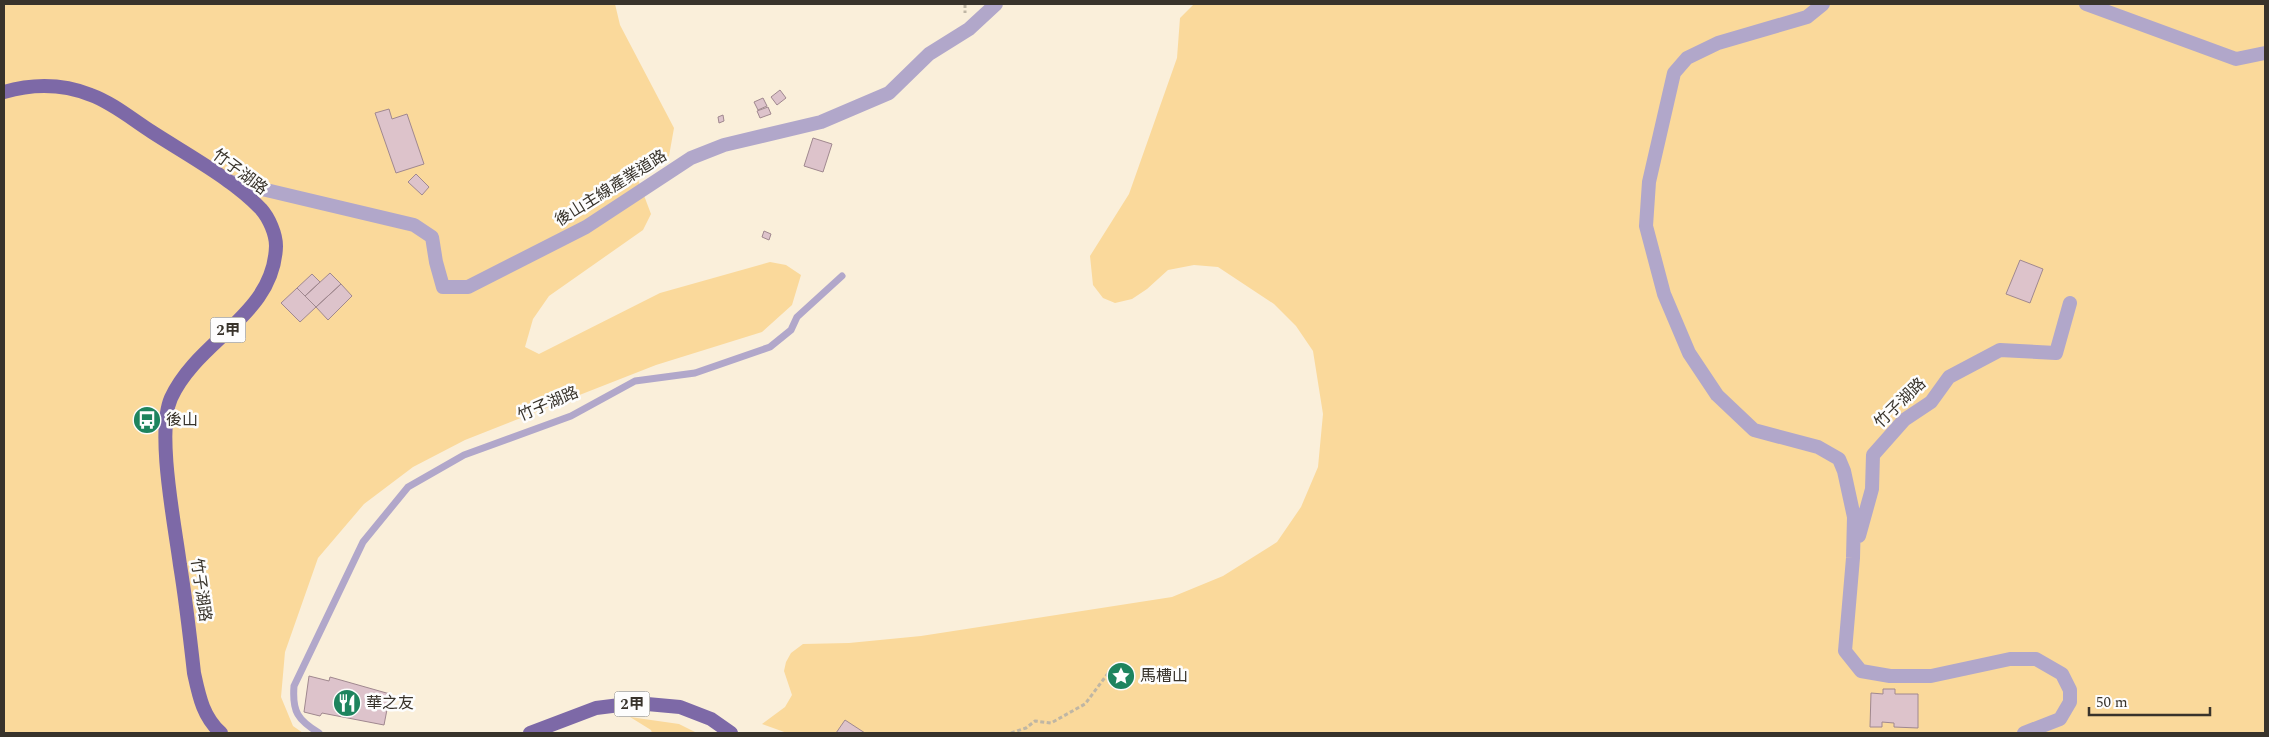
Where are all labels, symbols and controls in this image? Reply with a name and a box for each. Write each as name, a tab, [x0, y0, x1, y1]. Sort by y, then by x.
street label: 竹子湖路	[207, 143, 273, 201]
street label: 後山主線產業道路	[550, 144, 672, 232]
road number: 2甲	[210, 318, 246, 342]
street label: 竹子湖路	[1869, 372, 1931, 434]
street label: 竹子湖路	[514, 380, 582, 428]
bus stop icon: 後山	[132, 405, 162, 435]
place label: 後山	[166, 408, 198, 432]
street label: 竹子湖路	[185, 557, 217, 623]
place icon: 馬槽山	[1106, 661, 1136, 691]
place label: 馬槽山	[1140, 664, 1188, 688]
scale bar	[2089, 684, 2210, 716]
restaurant icon: 華之友	[332, 688, 362, 718]
place label: 華之友	[366, 691, 414, 715]
text: 50 m	[2096, 691, 2128, 714]
road number: 2甲	[614, 692, 650, 716]

